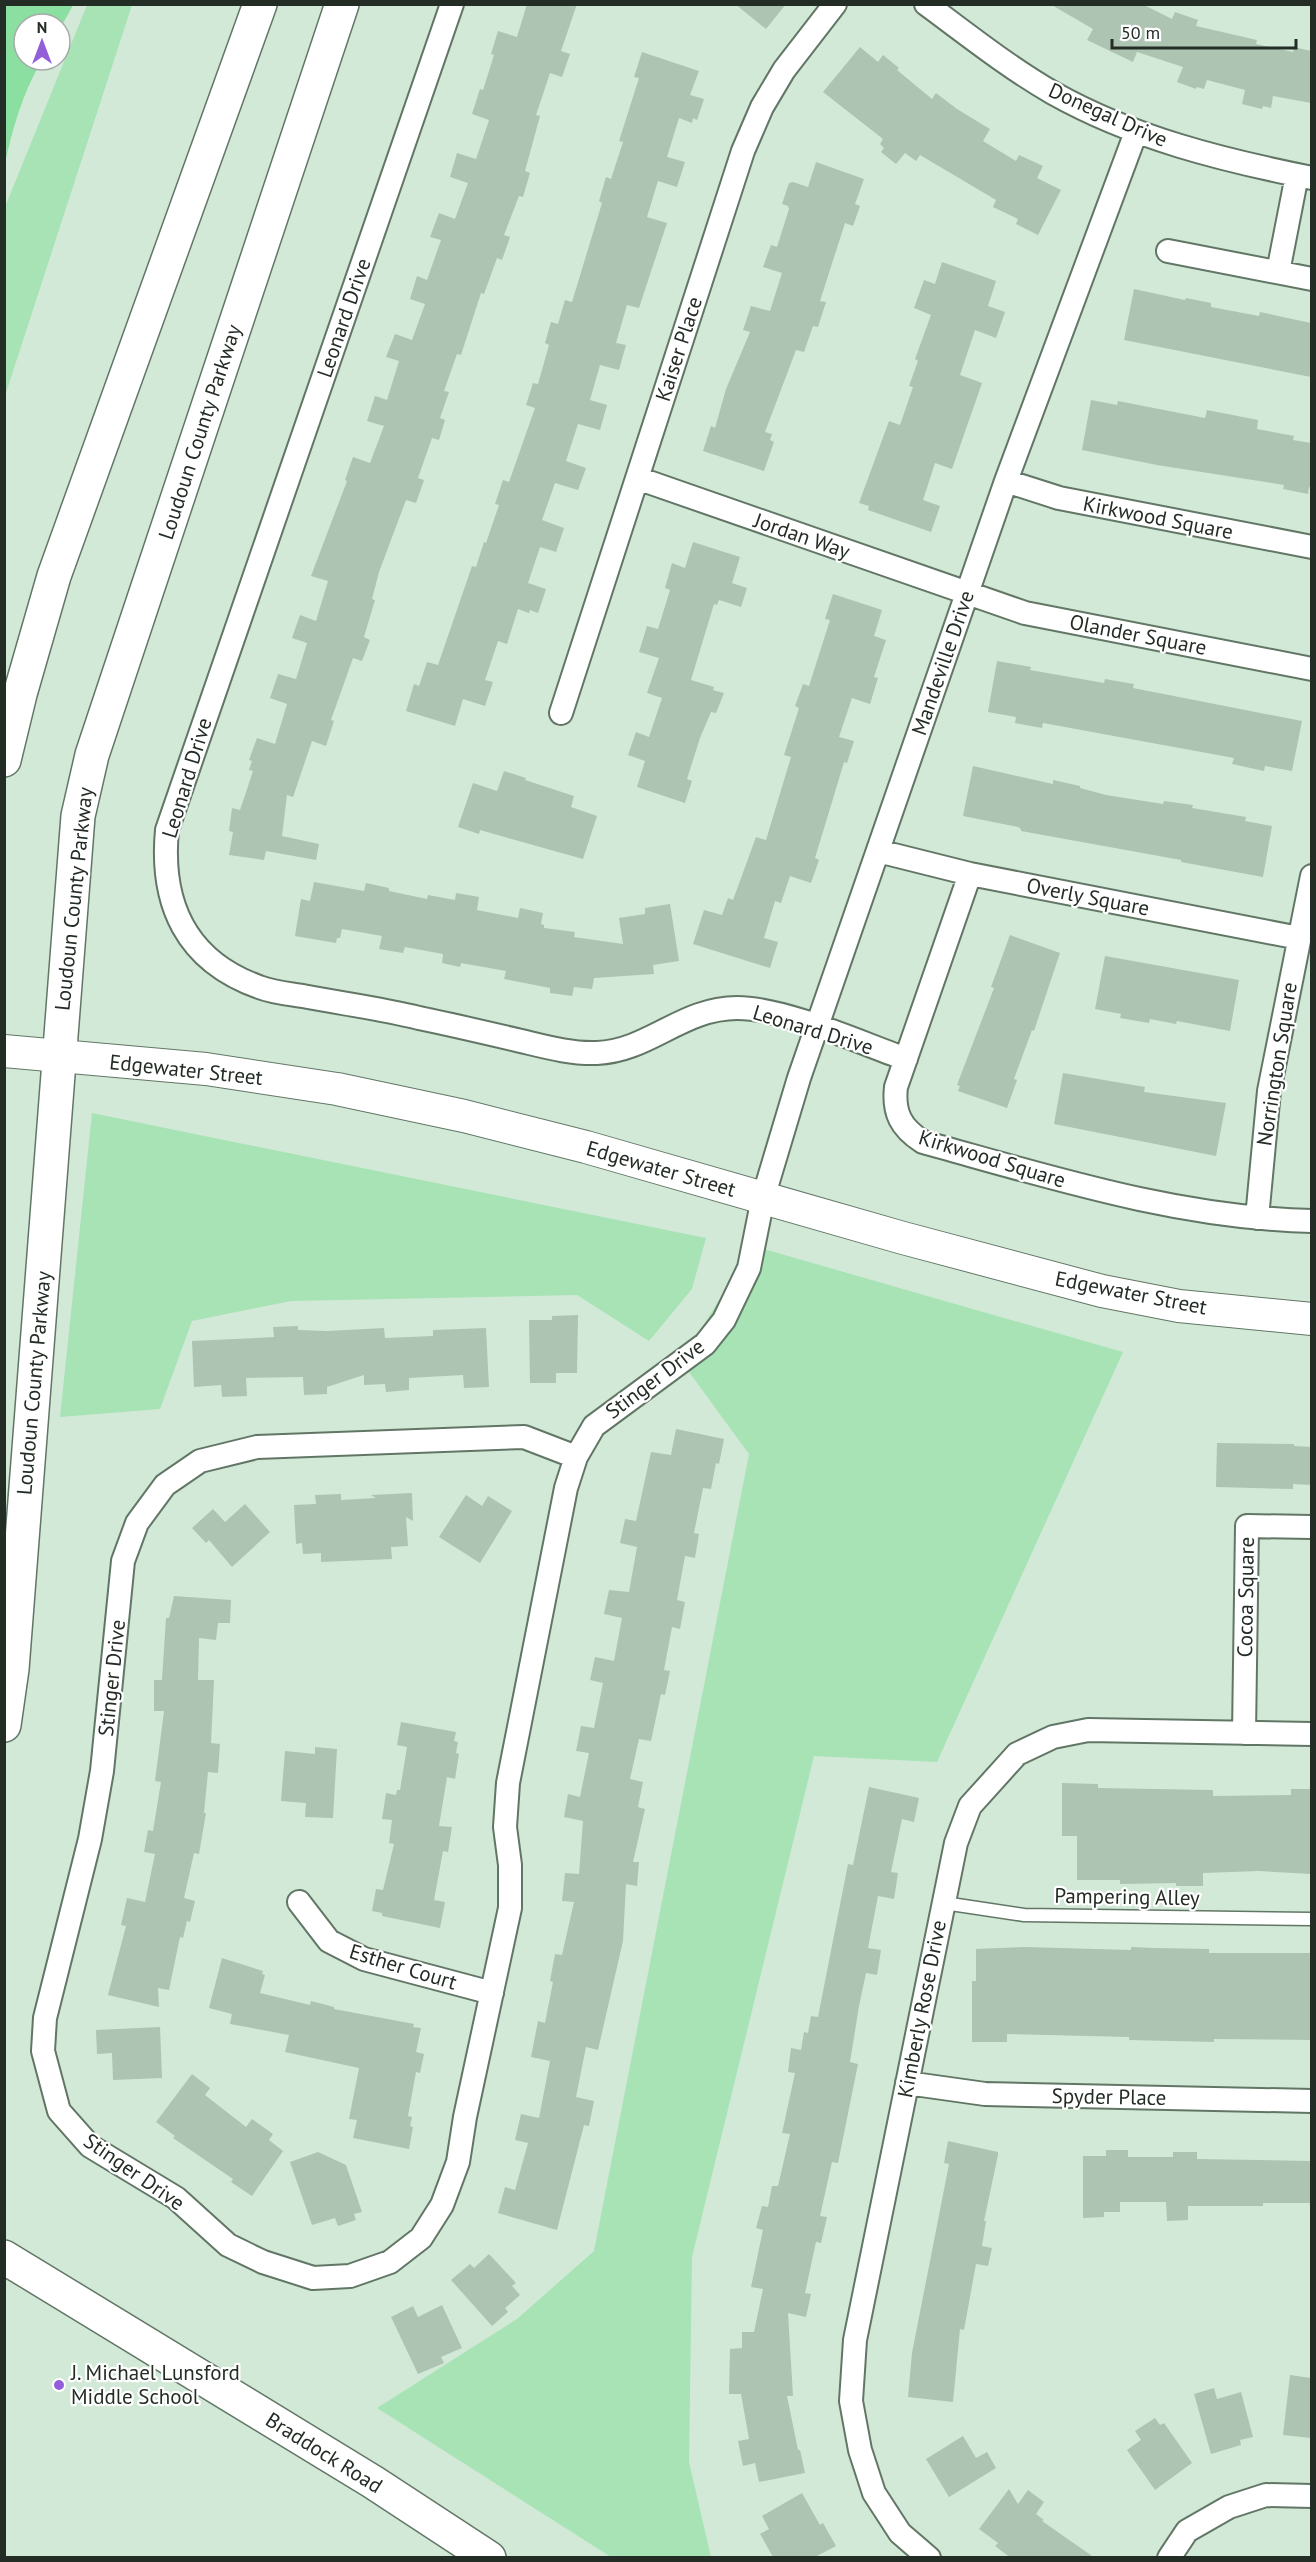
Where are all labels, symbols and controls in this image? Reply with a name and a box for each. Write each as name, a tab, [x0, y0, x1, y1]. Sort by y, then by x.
north arrow	[12, 12, 72, 72]
scale bar	[1112, 12, 1296, 50]
text: N	[37, 17, 47, 37]
text: 50 m	[1121, 21, 1160, 44]
street label: Donegal Drive	[1045, 76, 1172, 153]
street label: Leonard Drive	[311, 255, 377, 381]
street label: Kaiser Place	[649, 293, 708, 405]
street label: Loudoun County Parkway	[152, 321, 247, 543]
street label: Kirkwood Square	[1081, 490, 1235, 545]
street label: Jordan Way	[750, 506, 854, 565]
street label: Mandeville Drive	[905, 587, 980, 739]
street label: Olander Square	[1067, 608, 1209, 661]
street label: Leonard Drive	[155, 714, 218, 841]
street label: Loudoun County Parkway	[48, 786, 99, 1012]
street label: Overly Square	[1024, 871, 1152, 922]
street label: Norrington Square	[1250, 980, 1303, 1148]
street label: Leonard Drive	[750, 998, 877, 1061]
street label: Edgewater Street	[108, 1048, 264, 1091]
street label: Kirkwood Square	[915, 1123, 1069, 1194]
street label: Edgewater Street	[583, 1134, 739, 1203]
street label: Edgewater Street	[1053, 1265, 1209, 1320]
street label: Loudoun County Parkway	[10, 1270, 57, 1496]
street label: Stinger Drive	[600, 1333, 710, 1425]
street label: Cocoa Square	[1231, 1536, 1260, 1658]
street label: Stinger Drive	[92, 1618, 131, 1738]
street label: Pampering Alley	[1054, 1882, 1200, 1911]
street label: Kimberly Rose Drive	[891, 1918, 952, 2100]
street label: Esther Court	[346, 1937, 460, 1996]
street label: Spyder Place	[1051, 2082, 1167, 2111]
street label: Stinger Drive	[79, 2127, 190, 2216]
place label: J. Michael Lunsford Middle School	[70, 2359, 240, 2410]
marker: J. Michael Lunsford Middle School	[52, 2378, 66, 2392]
street label: Braddock Road	[261, 2406, 388, 2499]

